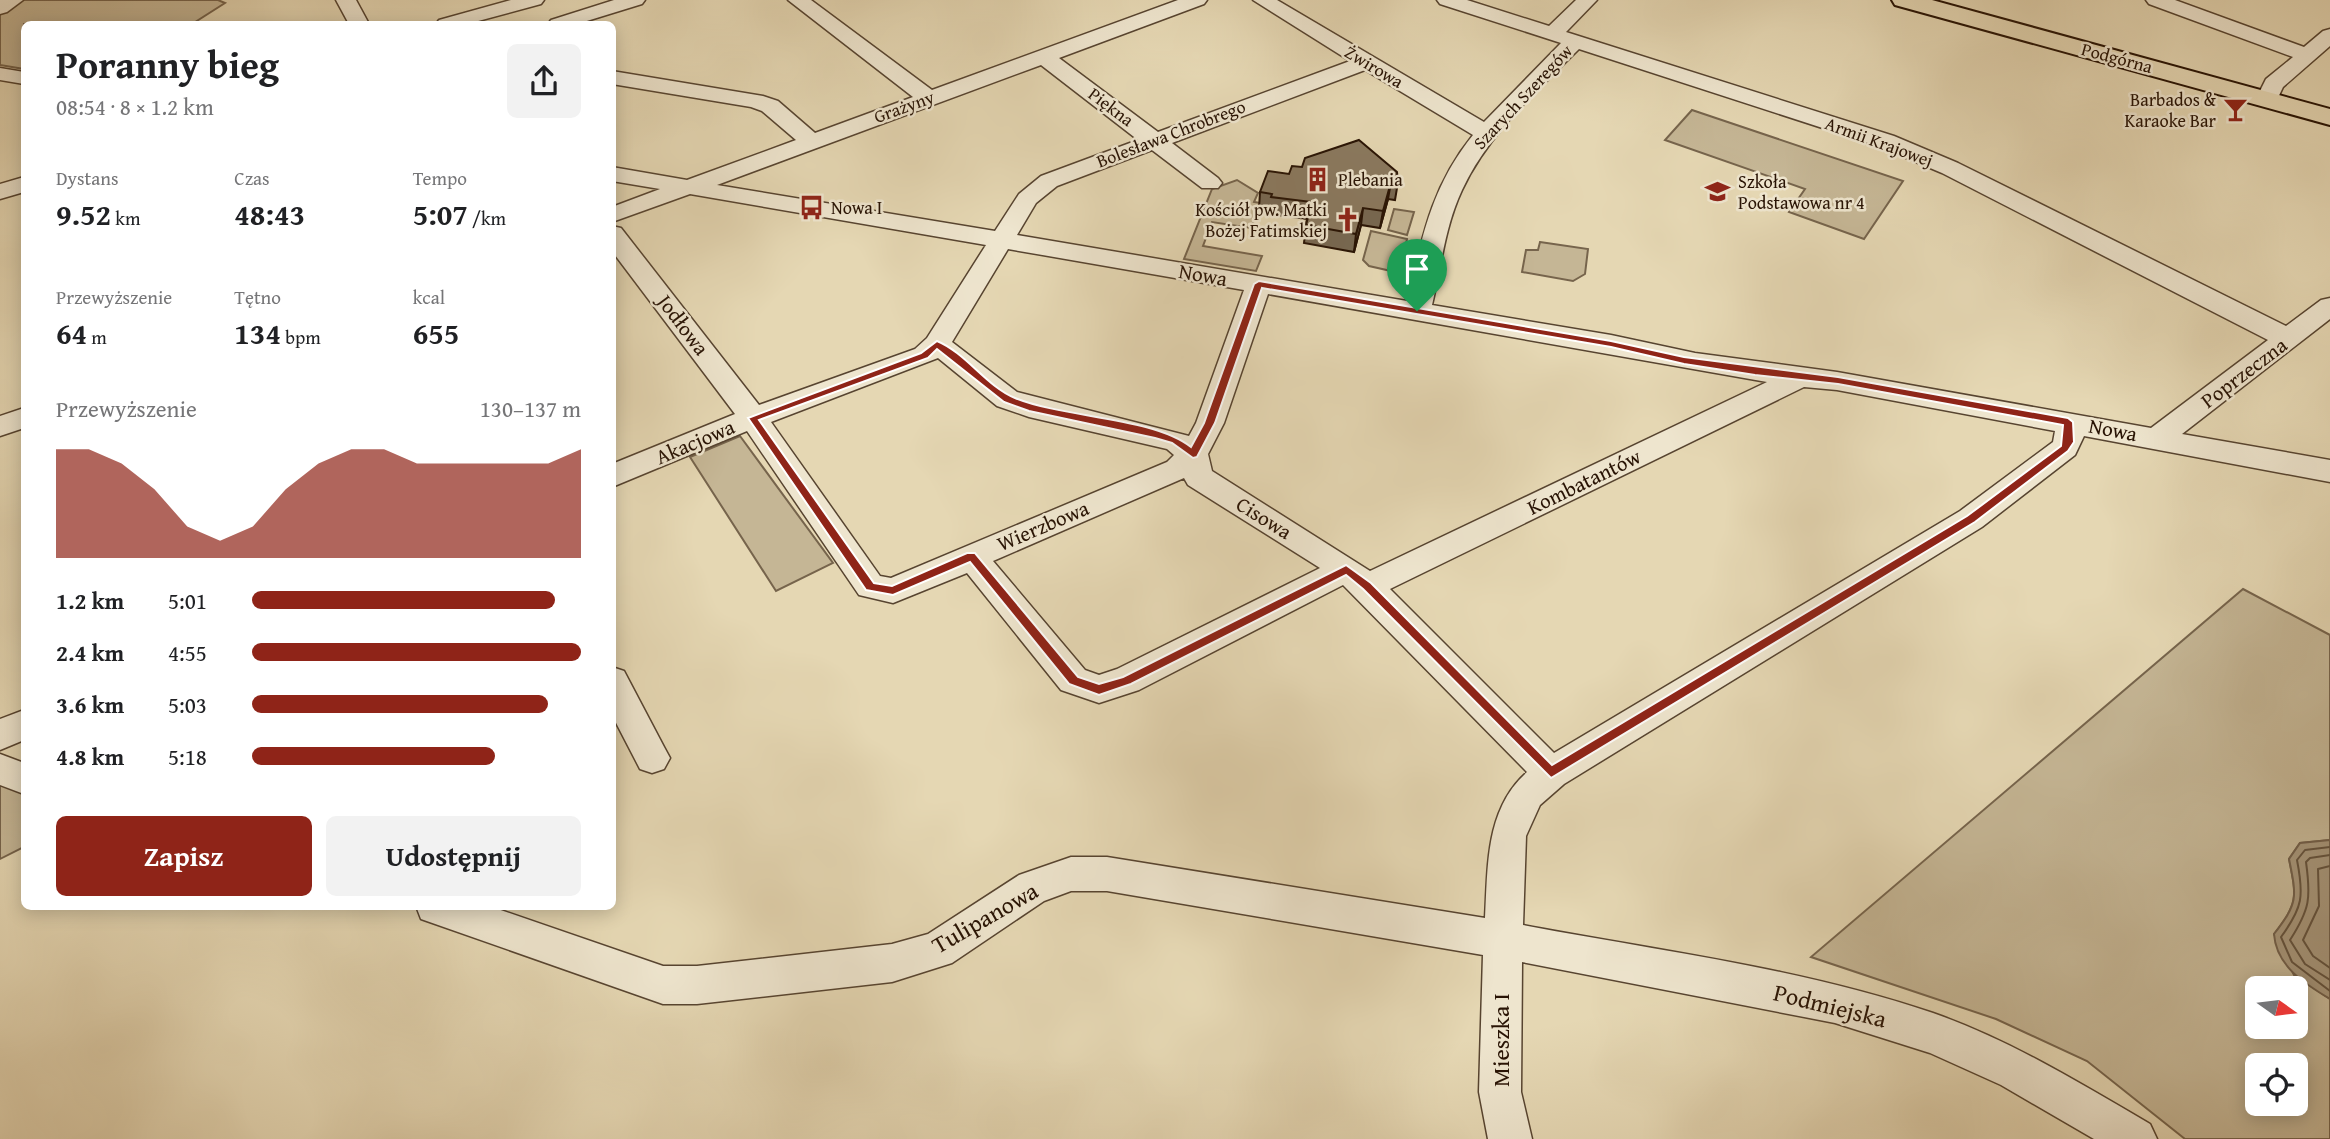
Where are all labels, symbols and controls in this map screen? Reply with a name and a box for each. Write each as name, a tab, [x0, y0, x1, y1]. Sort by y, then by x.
street label: Podgórna	[2079, 35, 2156, 80]
text: Poranny bieg	[56, 36, 279, 92]
street label: Żwirowa	[1340, 38, 1409, 95]
street label: Szarych Szeregów	[1467, 38, 1579, 155]
button: share	[507, 44, 581, 118]
street label: Piękna	[1083, 80, 1140, 133]
street label: Grażyny	[870, 83, 938, 130]
place label: Barbados & Karaoke Bar	[2125, 86, 2217, 134]
text: 08:54 · 8 × 1.2 km	[56, 90, 214, 123]
street label: Bolesława Chrobrego	[1092, 93, 1249, 174]
bar icon: Barbados & Karaoke Bar	[2222, 96, 2250, 124]
street label: Armii Krajowej	[1821, 110, 1937, 174]
text: Dystans	[56, 164, 118, 192]
text: Czas	[234, 164, 270, 192]
text: Tempo	[413, 164, 467, 192]
building icon: Plebania	[1304, 166, 1332, 194]
place label: Plebania	[1338, 166, 1403, 193]
place label: Szkoła Podstawowa nr 4	[1738, 168, 1865, 216]
school or university icon: Szkoła Podstawowa nr 4	[1704, 178, 1732, 206]
text: 9.52	[56, 192, 111, 236]
text: 48:43	[234, 192, 305, 236]
text: 5:07	[413, 192, 468, 236]
bus stop icon: Nowa I	[797, 194, 825, 222]
place label: Nowa I	[831, 194, 882, 221]
place label: Kościół pw. Matki Bożej Fatimskiej	[1195, 196, 1327, 244]
text: km	[111, 204, 140, 232]
text: /km	[468, 204, 506, 232]
church icon: Kościół pw. Matki Bożej Fatimskiej	[1333, 206, 1361, 234]
pin	[1387, 239, 1447, 311]
icon: arrive	[1398, 250, 1436, 288]
street label: Nowa	[1176, 255, 1230, 294]
text: Przewyższenie	[56, 283, 172, 311]
text: Tętno	[234, 283, 281, 311]
text: kcal	[413, 283, 445, 311]
street label: Jodłowa	[648, 285, 717, 362]
text: 64	[56, 311, 87, 355]
text: 134	[234, 311, 281, 355]
text: 655	[413, 311, 459, 355]
text: m	[87, 323, 107, 351]
text: bpm	[281, 323, 321, 351]
street label: Poprzeczna	[2194, 330, 2294, 415]
text: Przewyższenie	[56, 392, 197, 425]
text: 130–137 m	[480, 392, 581, 425]
street label: Nowa	[2086, 410, 2140, 449]
street label: Akacjowa	[650, 411, 739, 472]
street label: Kombatantów	[1522, 441, 1646, 522]
street label: Cisowa	[1230, 488, 1298, 547]
street label: Wierzbowa	[992, 492, 1094, 559]
text: 1.2 km	[56, 584, 124, 617]
text: 5:01	[168, 584, 207, 617]
text: 2.4 km	[56, 636, 124, 669]
text: 4:55	[168, 636, 207, 669]
text: 3.6 km	[56, 688, 124, 721]
text: 5:03	[168, 688, 207, 721]
text: 4.8 km	[56, 740, 124, 773]
text: 5:18	[168, 740, 207, 773]
button: Zapisz	[56, 816, 312, 896]
button: Udostępnij	[326, 816, 581, 896]
street label: Tulipanowa	[925, 873, 1045, 962]
street label: Podmiejska	[1770, 975, 1891, 1037]
north arrow	[2245, 976, 2308, 1040]
map controls	[2245, 976, 2308, 1116]
street label: Mieszka I	[1483, 993, 1518, 1087]
button: locate	[2245, 1053, 2308, 1116]

